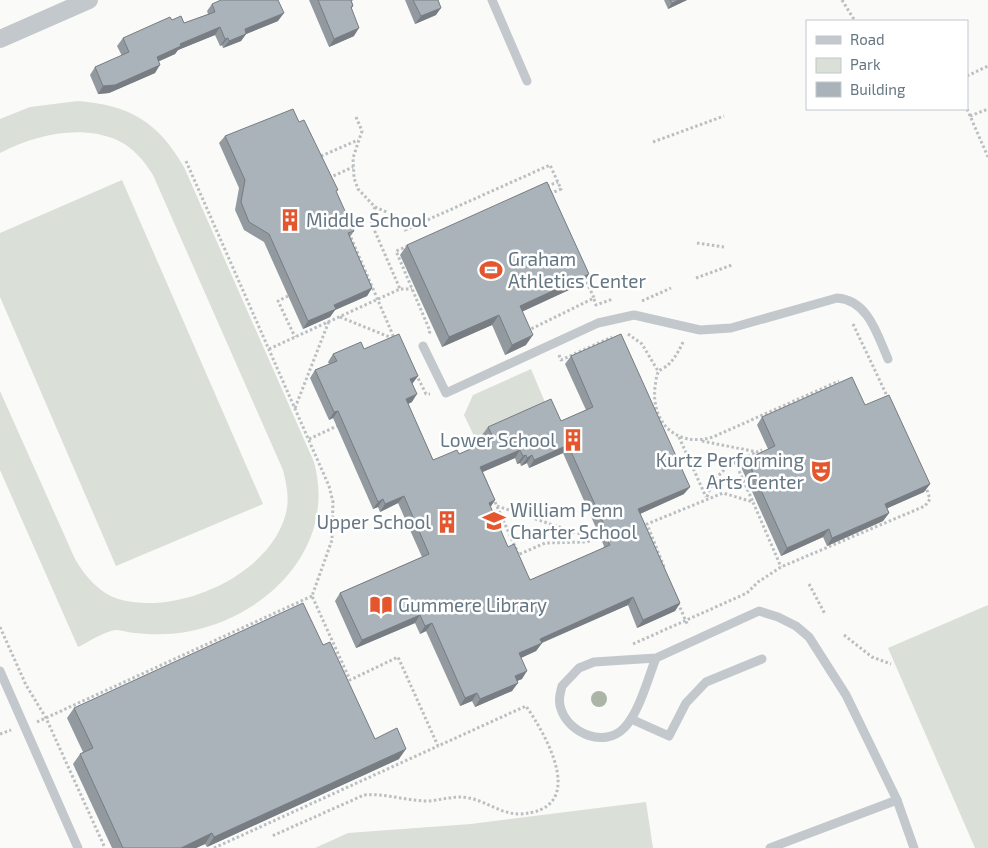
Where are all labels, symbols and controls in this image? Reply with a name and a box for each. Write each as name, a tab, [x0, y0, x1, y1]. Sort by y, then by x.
legend	[806, 20, 968, 110]
text: Road	[850, 30, 885, 48]
text: Park	[850, 55, 881, 73]
text: Building	[850, 80, 906, 98]
building icon: Middle School	[277, 207, 303, 233]
place label: Middle School	[306, 208, 428, 231]
place label: Graham Athletics Center	[508, 247, 646, 292]
sports icon: Graham Athletics Center	[478, 257, 504, 283]
building icon: Lower School	[560, 427, 586, 453]
place label: Lower School	[440, 428, 556, 451]
place label: Kurtz Performing Arts Center	[656, 448, 804, 493]
theatre icon: Kurtz Performing Arts Center	[808, 458, 834, 484]
place label: William Penn Charter School	[510, 498, 637, 543]
school or university icon: William Penn Charter School	[481, 508, 507, 534]
building icon: Upper School	[434, 509, 460, 535]
place label: Upper School	[316, 510, 431, 533]
library icon: Gummere Library	[368, 592, 394, 618]
place label: Gummere Library	[398, 593, 547, 616]

